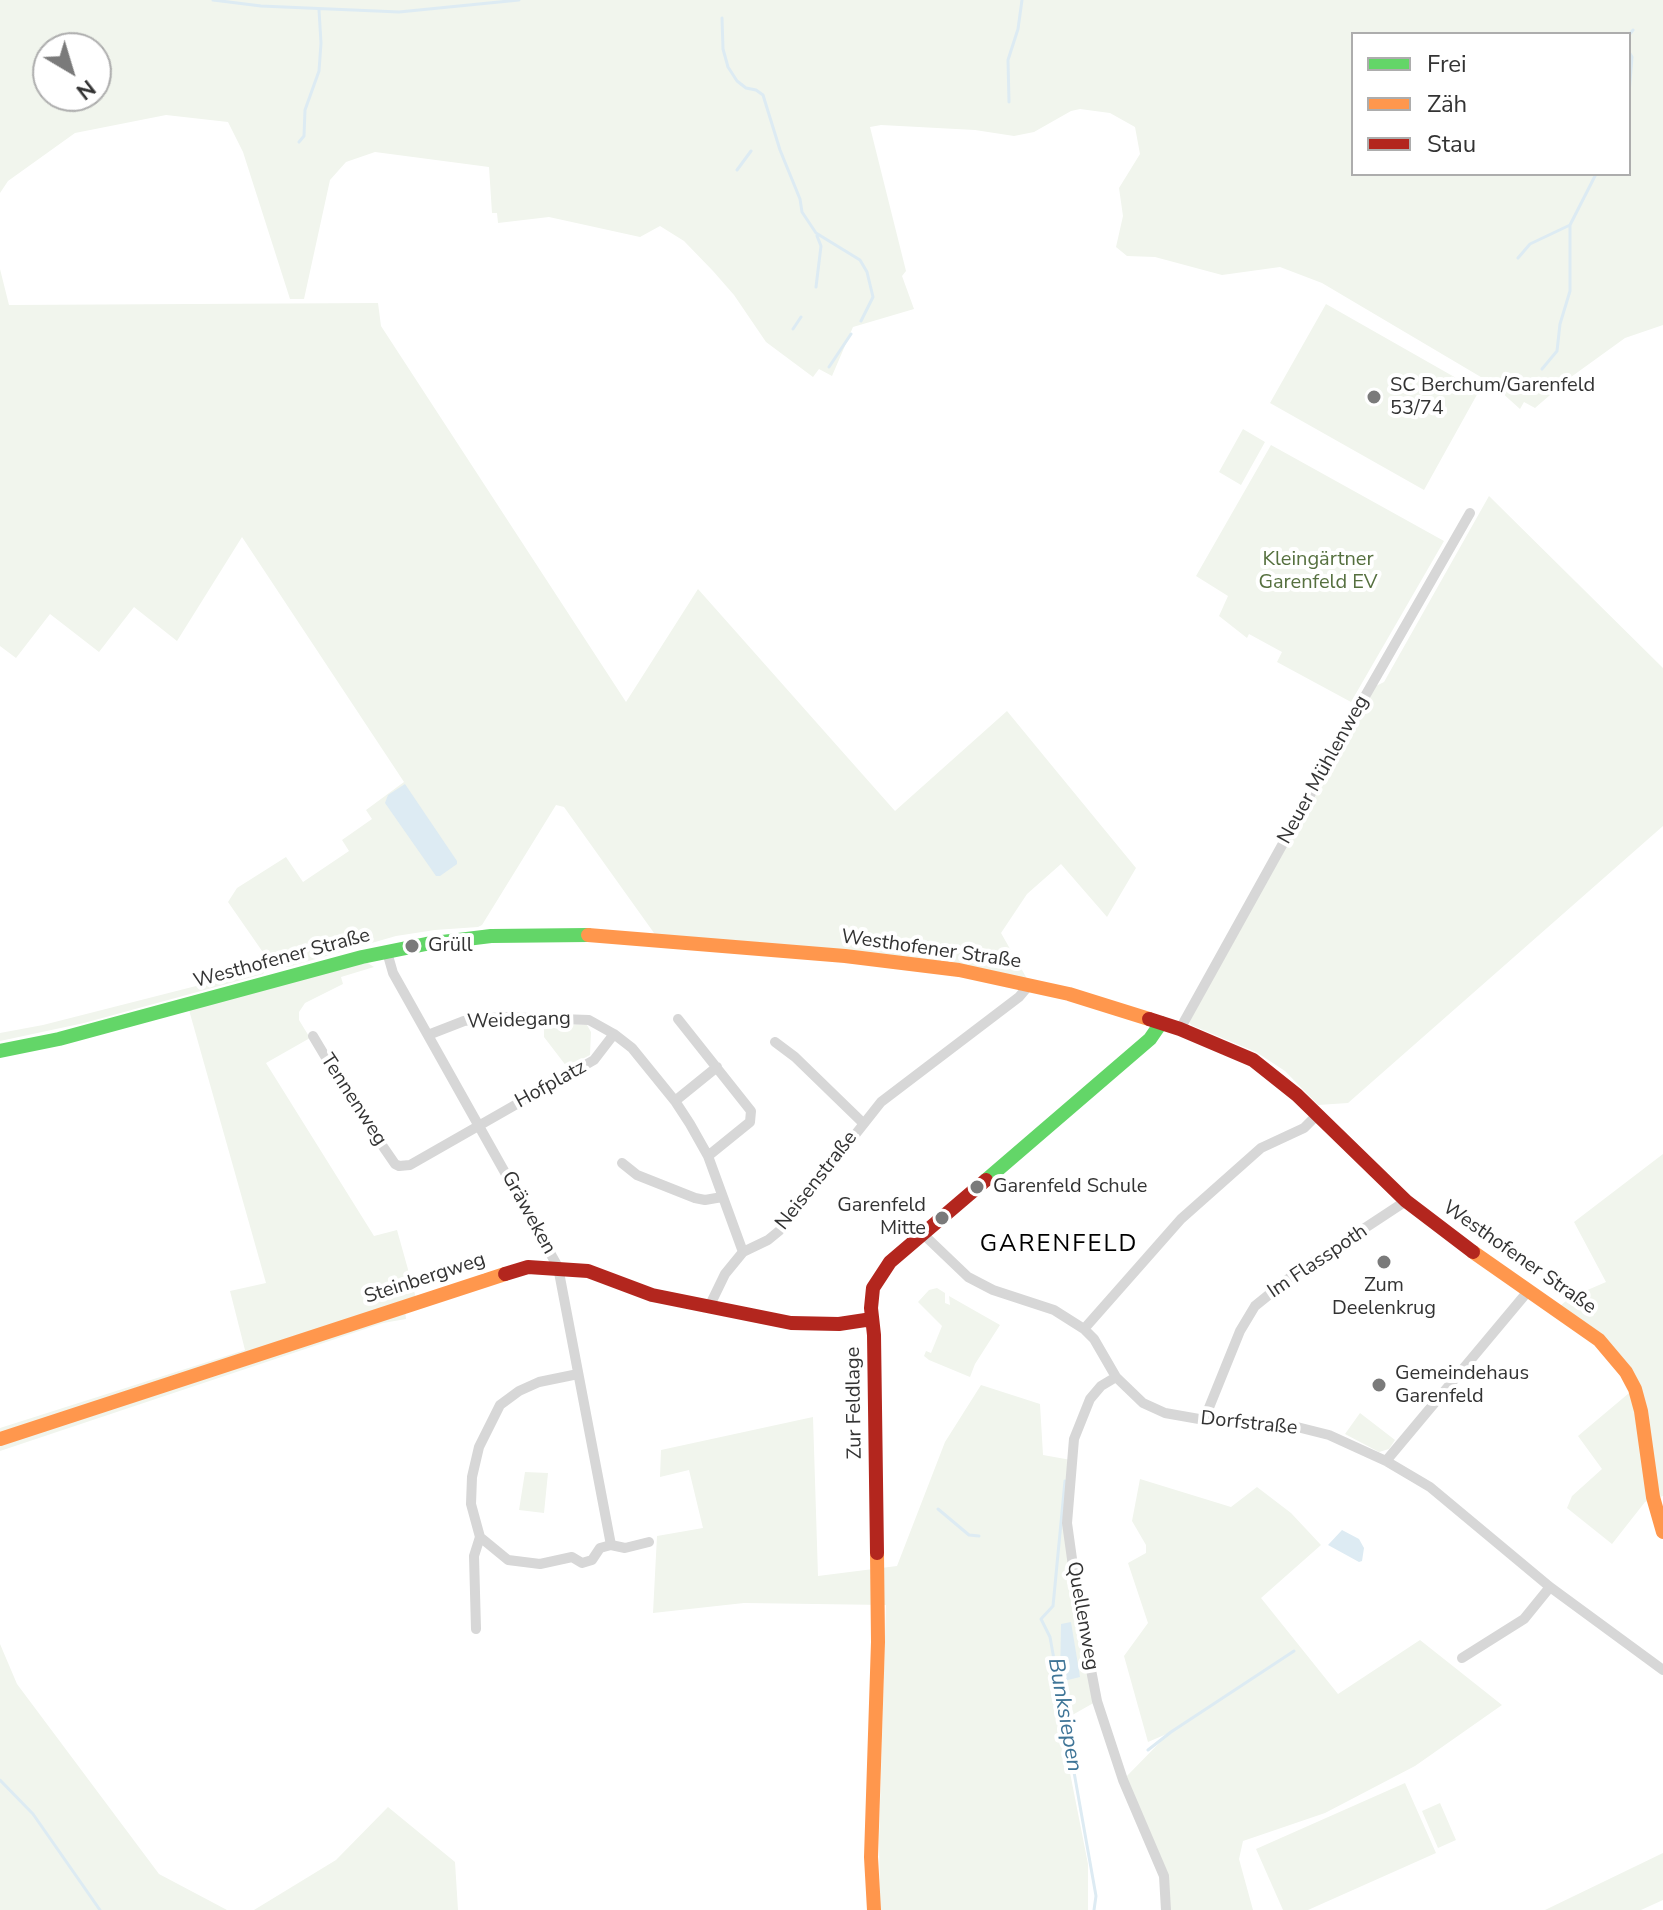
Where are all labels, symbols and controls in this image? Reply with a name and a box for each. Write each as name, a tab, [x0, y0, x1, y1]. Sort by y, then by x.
north arrow	[32, 32, 112, 112]
legend	[1351, 32, 1631, 176]
text: Frei	[1427, 48, 1467, 80]
text: N	[70, 72, 101, 106]
text: Zäh	[1427, 88, 1467, 120]
text: Stau	[1427, 128, 1476, 160]
place label: SC Berchum/Garenfeld 53/74	[1390, 374, 1595, 421]
marker: SC Berchum/Garenfeld 53/74	[1365, 388, 1383, 406]
park label: Kleingärtner Garenfeld EV	[1258, 548, 1378, 595]
street label: Neuer Mühlenweg	[1273, 692, 1375, 848]
street label: Westhofener Straße	[191, 924, 373, 994]
street label: Westhofener Straße	[839, 925, 1023, 975]
place label: Grüll	[428, 934, 473, 958]
marker: Grüll	[403, 937, 421, 955]
street label: Weidegang	[467, 1007, 571, 1035]
street label: Tennenweg	[314, 1050, 392, 1150]
street label: Hofplatz	[511, 1056, 591, 1114]
street label: Neisenstraße	[771, 1127, 863, 1235]
street label: Gräweken	[495, 1167, 561, 1259]
place label: Garenfeld Schule	[993, 1175, 1147, 1199]
marker: Garenfeld Schule	[968, 1178, 986, 1196]
place label: Garenfeld Mitte	[837, 1194, 926, 1241]
street label: Westhofener Straße	[1438, 1196, 1600, 1320]
marker: Garenfeld Mitte	[933, 1209, 951, 1227]
street label: Im Flasspoth	[1264, 1220, 1372, 1304]
district label: GARENFELD	[980, 1231, 1138, 1259]
street label: Steinbergweg	[361, 1248, 489, 1310]
marker: Zum Deelenkrug	[1375, 1253, 1393, 1271]
place label: Zum Deelenkrug	[1332, 1274, 1436, 1321]
street label: Zur Feldlage	[842, 1346, 868, 1460]
place label: Gemeindehaus Garenfeld	[1395, 1362, 1529, 1409]
marker: Gemeindehaus Garenfeld	[1370, 1376, 1388, 1394]
street label: Dorfstraße	[1199, 1407, 1299, 1441]
street label: Quellenweg	[1061, 1560, 1103, 1672]
water label: Bunksiepen	[1041, 1656, 1087, 1774]

